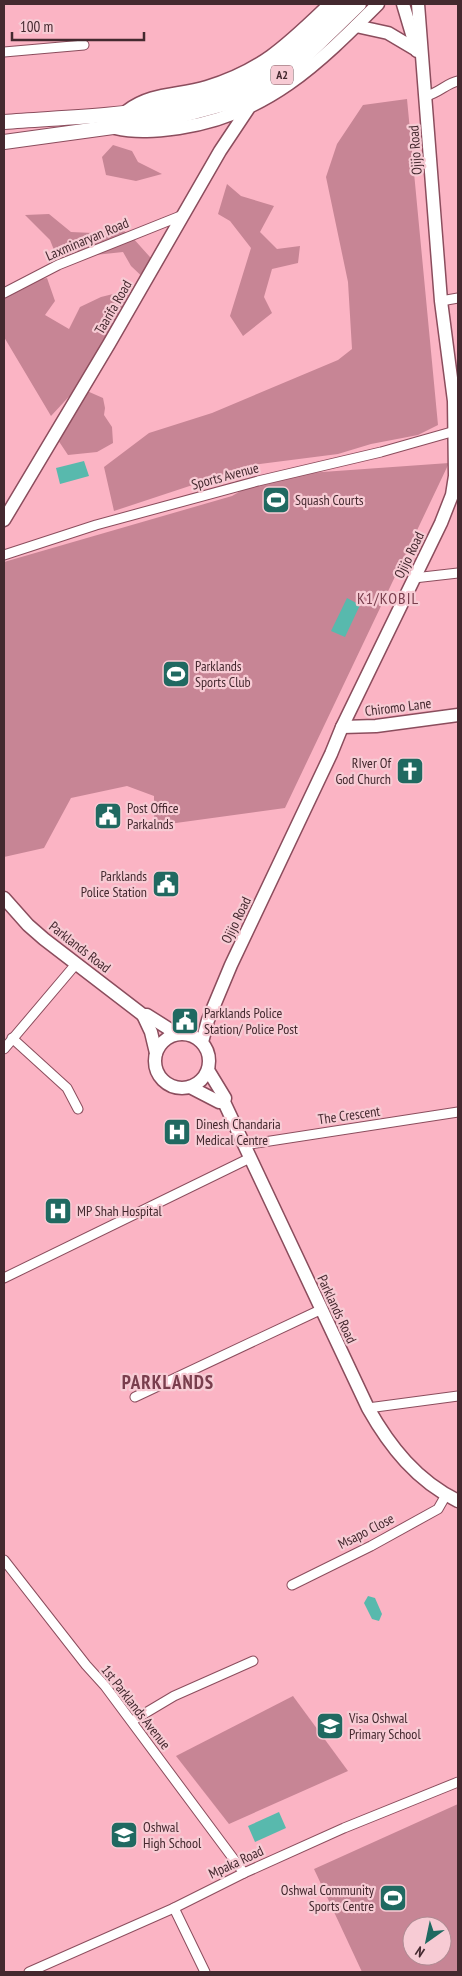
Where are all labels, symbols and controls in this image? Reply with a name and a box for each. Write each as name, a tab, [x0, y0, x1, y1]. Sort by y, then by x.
scale bar	[12, 10, 145, 42]
text: 100 m	[20, 17, 53, 36]
road number: A2	[271, 66, 293, 84]
street label: Ojijo Road	[404, 125, 426, 175]
street label: Laxminaryan Road	[43, 213, 131, 265]
street label: Taarifa Road	[90, 277, 136, 337]
street label: Sports Avenue	[189, 458, 261, 494]
sports icon: Squash Courts	[261, 485, 291, 515]
place label: Squash Courts	[295, 491, 364, 509]
street label: Ojijo Road	[390, 529, 428, 581]
district label: K1/KOBIL	[357, 588, 419, 608]
place label: Parklands Sports Club	[195, 657, 251, 691]
sports icon: Parklands Sports Club	[161, 659, 191, 689]
street label: Chiromo Lane	[364, 694, 432, 720]
place label: RIver Of God Church	[335, 754, 391, 788]
church icon: RIver Of God Church	[395, 756, 425, 786]
place label: Post Office Parkalnds	[127, 799, 179, 833]
public building icon: Post Office Parkalnds	[93, 801, 123, 831]
place label: Parklands Police Station	[81, 867, 147, 901]
public building icon: Parklands Police Station	[151, 869, 181, 899]
street label: Ojijo Road	[217, 894, 255, 946]
street label: Parklands Road	[46, 917, 114, 977]
place label: Parklands Police Station/ Police Post	[204, 1004, 298, 1038]
public building icon: Parklands Police Station/ Police Post	[170, 1006, 200, 1036]
street label: The Crescent	[317, 1102, 381, 1128]
place label: Dinesh Chandaria Medical Centre	[196, 1115, 281, 1149]
hospital icon: Dinesh Chandaria Medical Centre	[162, 1117, 192, 1147]
hospital icon: MP Shah Hospital	[43, 1196, 73, 1226]
place label: MP Shah Hospital	[77, 1202, 162, 1220]
street label: Parklands Road	[313, 1272, 361, 1346]
district label: PARKLANDS	[122, 1370, 214, 1394]
street label: Msapo Close	[335, 1509, 397, 1553]
street label: 1st Parklands Avenue	[97, 1661, 175, 1753]
place label: Visa Oshwal Primary School	[348, 1709, 421, 1743]
school or university icon: Visa Oshwal Primary School	[315, 1711, 345, 1741]
place label: Oshwal High School	[143, 1818, 202, 1852]
school or university icon: Oshwal High School	[109, 1820, 139, 1850]
street label: Mpaka Road	[206, 1841, 266, 1883]
place label: Oshwal Community Sports Centre	[281, 1881, 375, 1915]
sports icon: Oshwal Community Sports Centre	[378, 1883, 408, 1913]
north arrow	[402, 1916, 452, 1966]
text: N	[412, 1942, 428, 1962]

